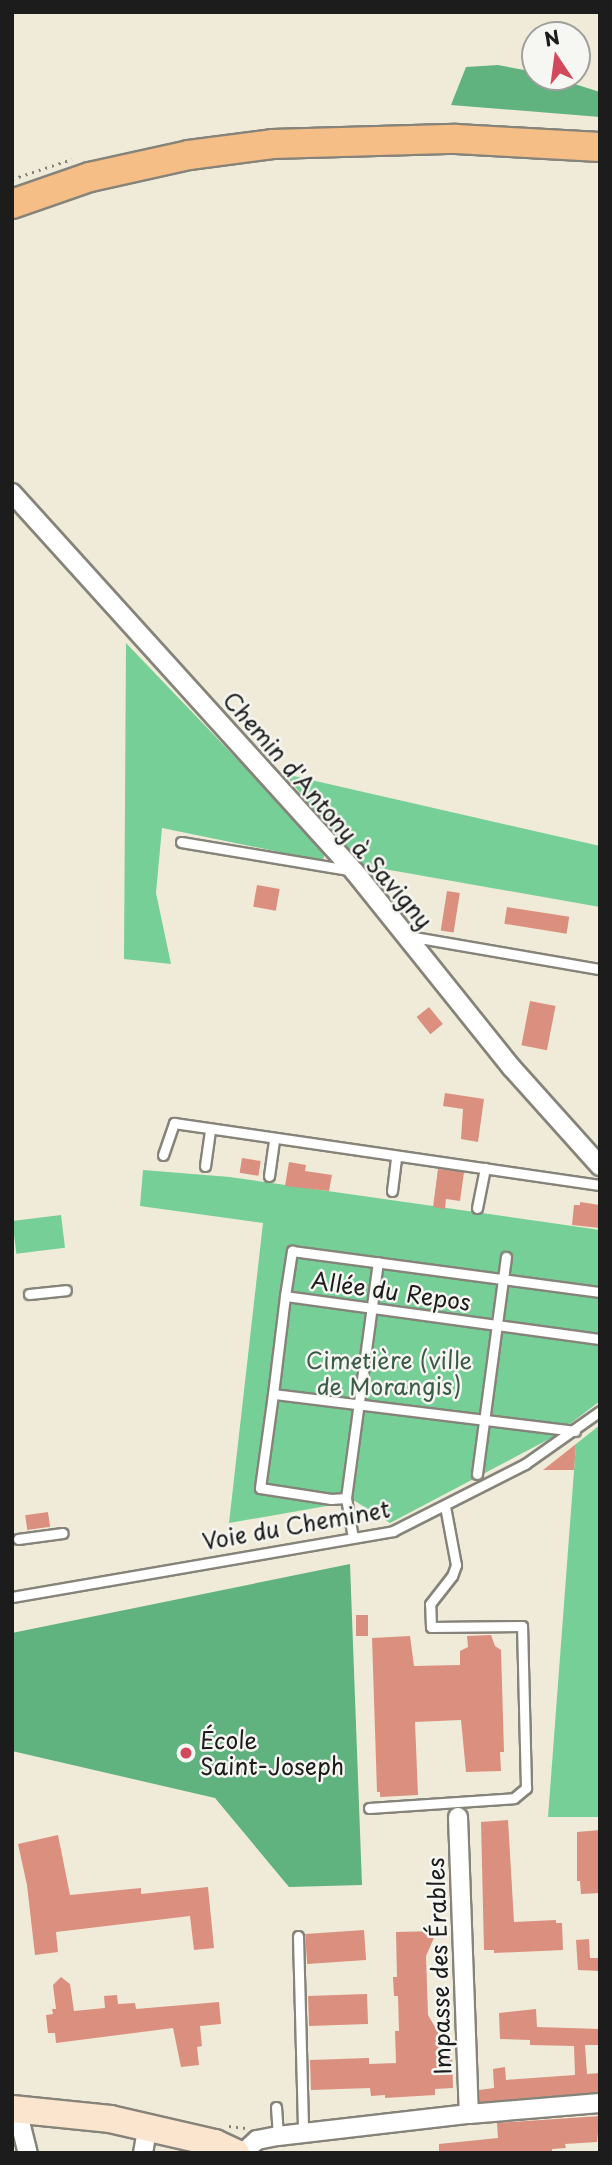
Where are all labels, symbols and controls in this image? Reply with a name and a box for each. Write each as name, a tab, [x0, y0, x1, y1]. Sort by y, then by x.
north arrow	[521, 21, 591, 91]
text: N	[541, 22, 562, 53]
street label: Chemin d'Antony à Savigny	[218, 686, 438, 934]
street label: Allée du Repos	[309, 1266, 473, 1316]
park label: Cimetière (ville de Morangis)	[306, 1346, 472, 1400]
street label: Voie du Cheminet	[199, 1495, 393, 1555]
place label: École Saint-Joseph	[200, 1726, 344, 1780]
marker: École Saint-Joseph	[178, 1745, 194, 1761]
street label: Impasse des Érables	[421, 1855, 457, 2077]

